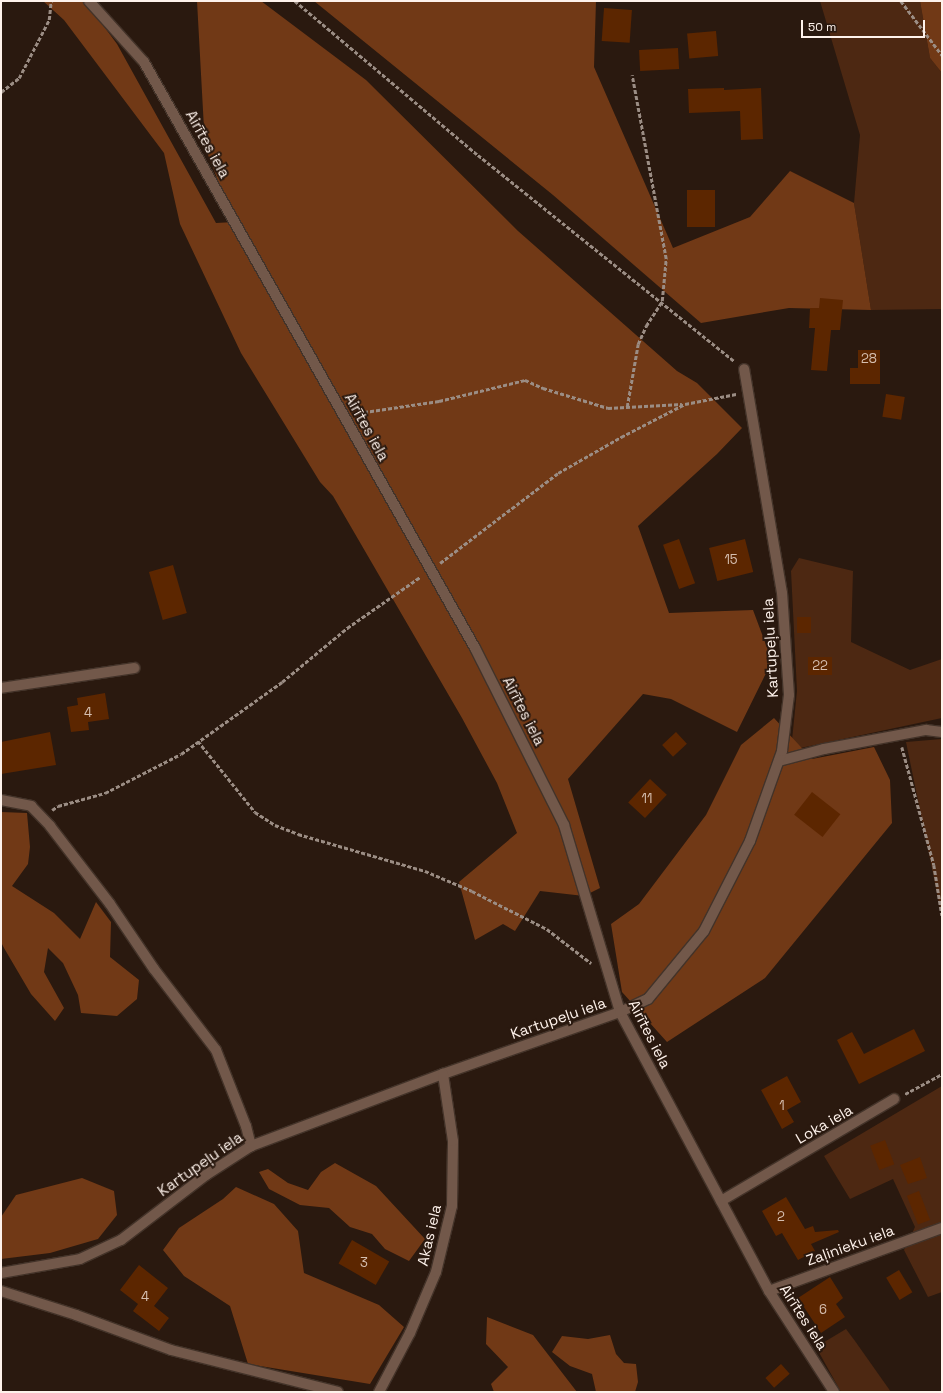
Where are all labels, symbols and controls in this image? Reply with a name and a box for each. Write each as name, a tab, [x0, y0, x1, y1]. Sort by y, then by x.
scale bar	[803, 12, 927, 38]
text: 50 m	[808, 19, 836, 35]
street label: Airītes iela	[182, 107, 234, 181]
house number: 28	[861, 351, 877, 367]
street label: Airītes iela	[341, 390, 393, 464]
house number: 15	[724, 552, 738, 568]
street label: Kartupeļu iela	[758, 598, 782, 698]
house number: 22	[812, 658, 828, 674]
street label: Airītes iela	[499, 674, 549, 748]
house number: 4	[84, 705, 92, 721]
house number: 11	[642, 791, 652, 807]
street label: Kartupeļu iela	[508, 993, 608, 1043]
street label: Airītes iela	[625, 997, 675, 1071]
house number: 1	[779, 1098, 785, 1114]
street label: Loka iela	[792, 1101, 856, 1147]
street label: Kartupeļu iela	[154, 1128, 246, 1200]
street label: Akas iela	[413, 1203, 445, 1267]
house number: 2	[777, 1209, 785, 1225]
street label: Zaļinieku iela	[804, 1221, 896, 1269]
house number: 3	[360, 1255, 368, 1271]
street label: Airītes iela	[776, 1281, 832, 1353]
house number: 4	[141, 1289, 149, 1305]
house number: 6	[819, 1302, 827, 1318]

